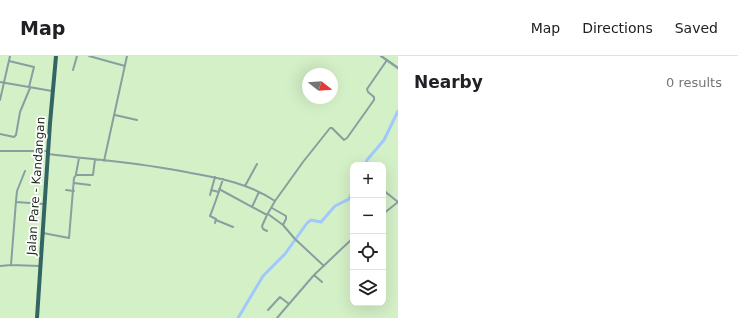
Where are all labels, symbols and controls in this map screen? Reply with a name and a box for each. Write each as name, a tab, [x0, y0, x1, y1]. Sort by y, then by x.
text: Map	[20, 17, 65, 39]
text: Map	[531, 20, 560, 36]
text: Directions	[582, 20, 653, 36]
text: Saved	[675, 20, 718, 36]
north arrow	[302, 68, 338, 104]
text: Nearby	[414, 72, 483, 92]
text: 0 results	[666, 75, 722, 90]
street label: Jalan Pare - Kandangan	[24, 116, 48, 257]
map controls	[350, 162, 386, 306]
button: +	[350, 162, 386, 198]
button: −	[350, 198, 386, 234]
button: locate	[350, 234, 386, 270]
button: layers	[350, 270, 386, 306]

